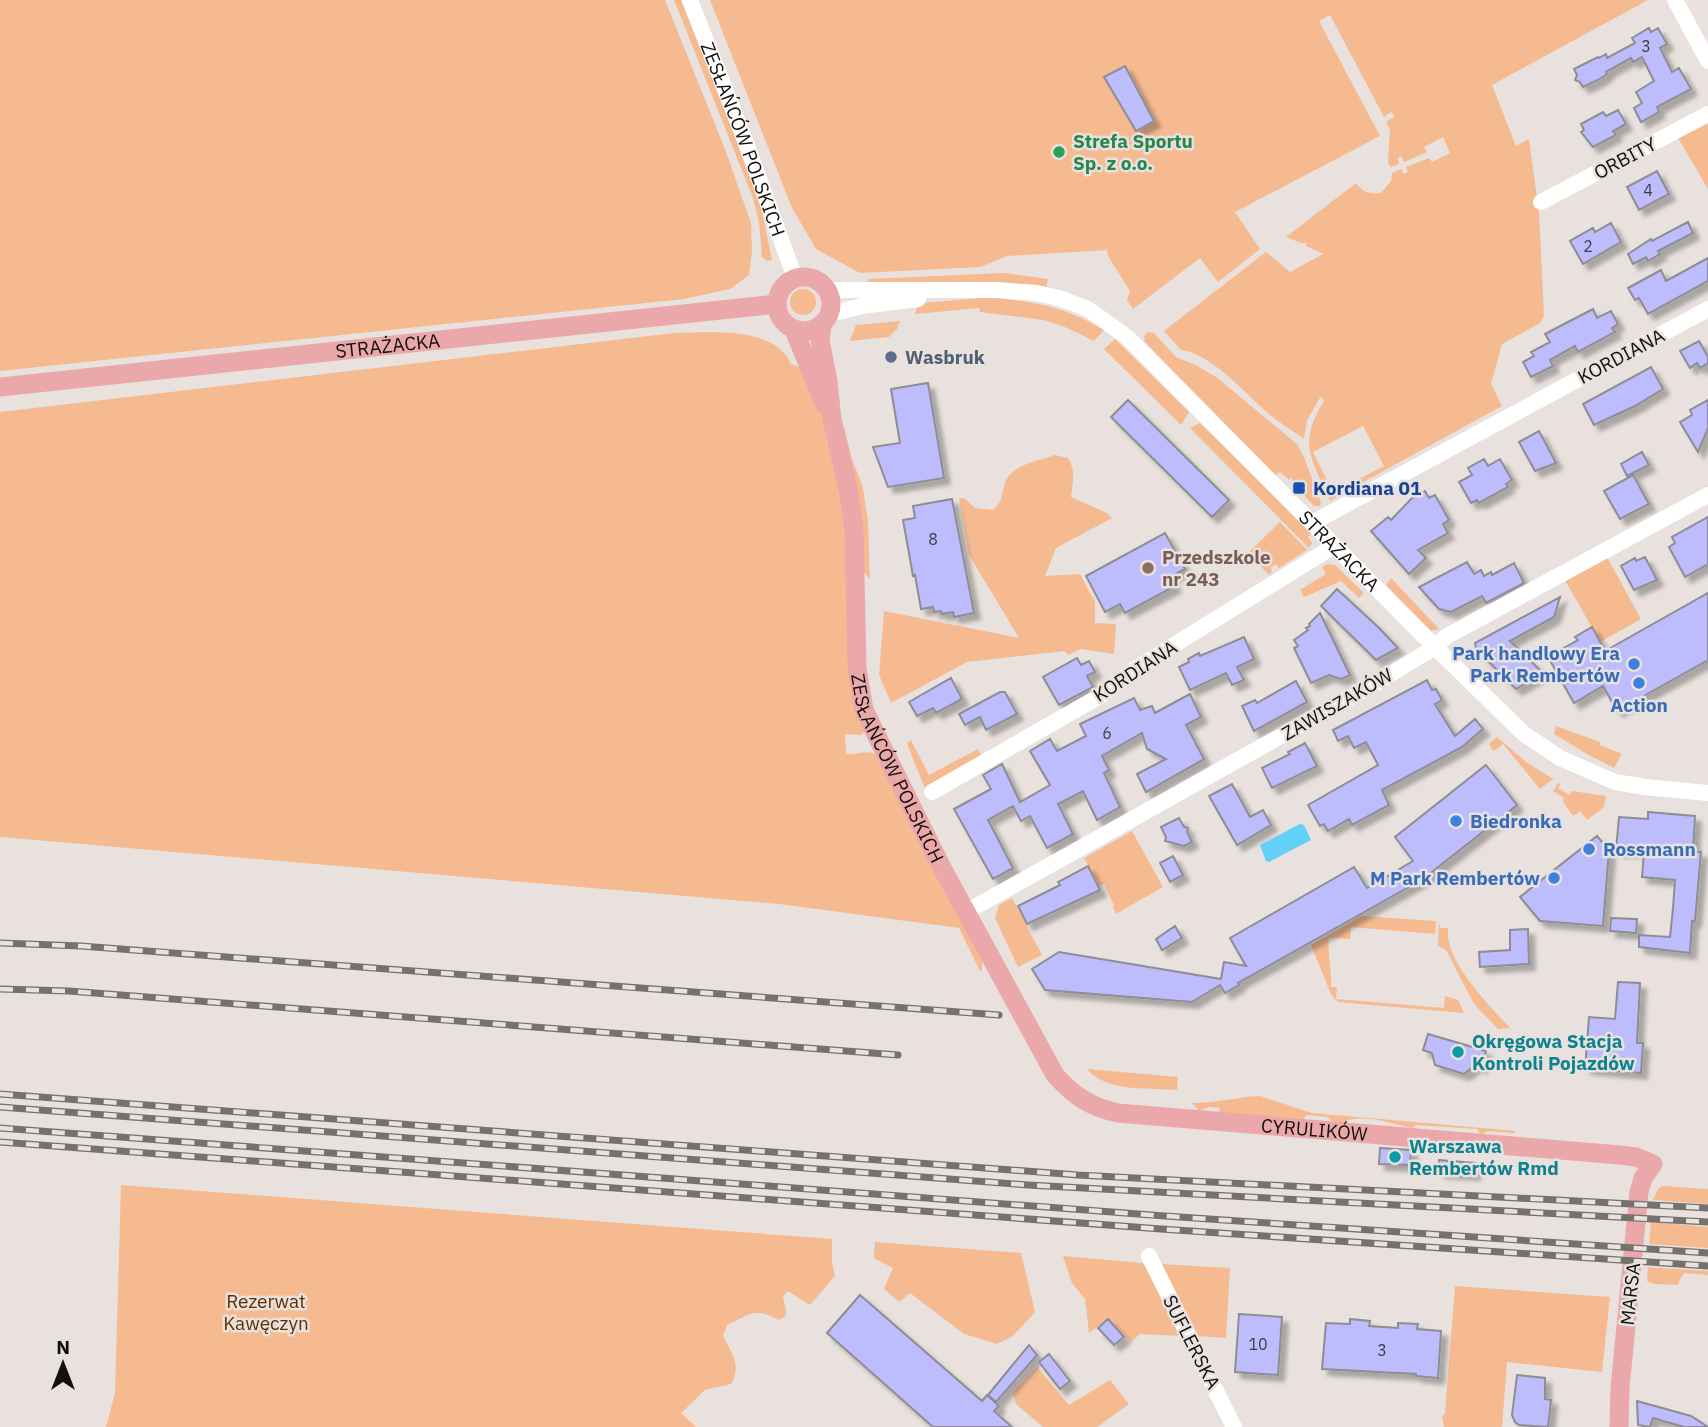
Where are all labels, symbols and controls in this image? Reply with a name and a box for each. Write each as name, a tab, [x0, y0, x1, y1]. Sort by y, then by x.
house number: 3	[1641, 36, 1651, 56]
street label: ZESŁAŃCÓW POLSKICH	[696, 39, 791, 239]
place label: Strefa Sportu Sp. z o.o.	[1073, 129, 1193, 175]
street label: ORBITY	[1589, 131, 1661, 184]
marker: Strefa Sportu Sp. z o.o.	[1051, 144, 1067, 160]
house number: 4	[1643, 180, 1653, 200]
house number: 2	[1583, 236, 1593, 256]
street label: KORDIANA	[1573, 323, 1669, 389]
street label: STRAŻACKA	[334, 328, 441, 363]
place label: Wasbruk	[905, 345, 985, 369]
marker: Wasbruk	[883, 349, 899, 365]
place label: Kordiana 01	[1313, 476, 1422, 500]
marker: Kordiana 01	[1291, 480, 1307, 496]
street label: STRAŻACKA	[1294, 505, 1385, 596]
house number: 8	[928, 529, 938, 549]
place label: Przedszkole nr 243	[1162, 545, 1271, 591]
marker: Przedszkole nr 243	[1140, 560, 1156, 576]
street label: KORDIANA	[1088, 635, 1182, 707]
place label: Park handlowy Era Park Rembertów	[1452, 641, 1620, 687]
marker: Park handlowy Era Park Rembertów	[1626, 656, 1642, 672]
street label: ZAWISZAKÓW	[1277, 663, 1397, 745]
street label: ZESŁAŃCÓW POLSKICH	[846, 672, 950, 867]
marker: Action	[1631, 675, 1647, 691]
place label: Action	[1610, 693, 1668, 717]
house number: 6	[1102, 723, 1112, 743]
place label: Biedronka	[1470, 809, 1562, 833]
marker: Biedronka	[1448, 813, 1464, 829]
place label: Rossmann	[1603, 837, 1696, 861]
marker: Rossmann	[1581, 841, 1597, 857]
place label: M Park Rembertów	[1370, 866, 1540, 890]
marker: M Park Rembertów	[1546, 870, 1562, 886]
place label: Okręgowa Stacja Kontroli Pojazdów	[1472, 1029, 1635, 1075]
marker: Okręgowa Stacja Kontroli Pojazdów	[1450, 1044, 1466, 1060]
street label: CYRULIKÓW	[1260, 1113, 1369, 1146]
place label: Warszawa Rembertów Rmd	[1409, 1134, 1559, 1180]
marker: Warszawa Rembertów Rmd	[1387, 1149, 1403, 1165]
street label: MARSA	[1615, 1261, 1645, 1327]
park label: Rezerwat Kawęczyn	[223, 1289, 309, 1335]
street label: SUFLERSKA	[1158, 1291, 1226, 1393]
north arrow	[28, 1329, 98, 1399]
house number: 10	[1248, 1334, 1268, 1354]
text: N	[56, 1335, 70, 1359]
house number: 3	[1377, 1340, 1387, 1360]

